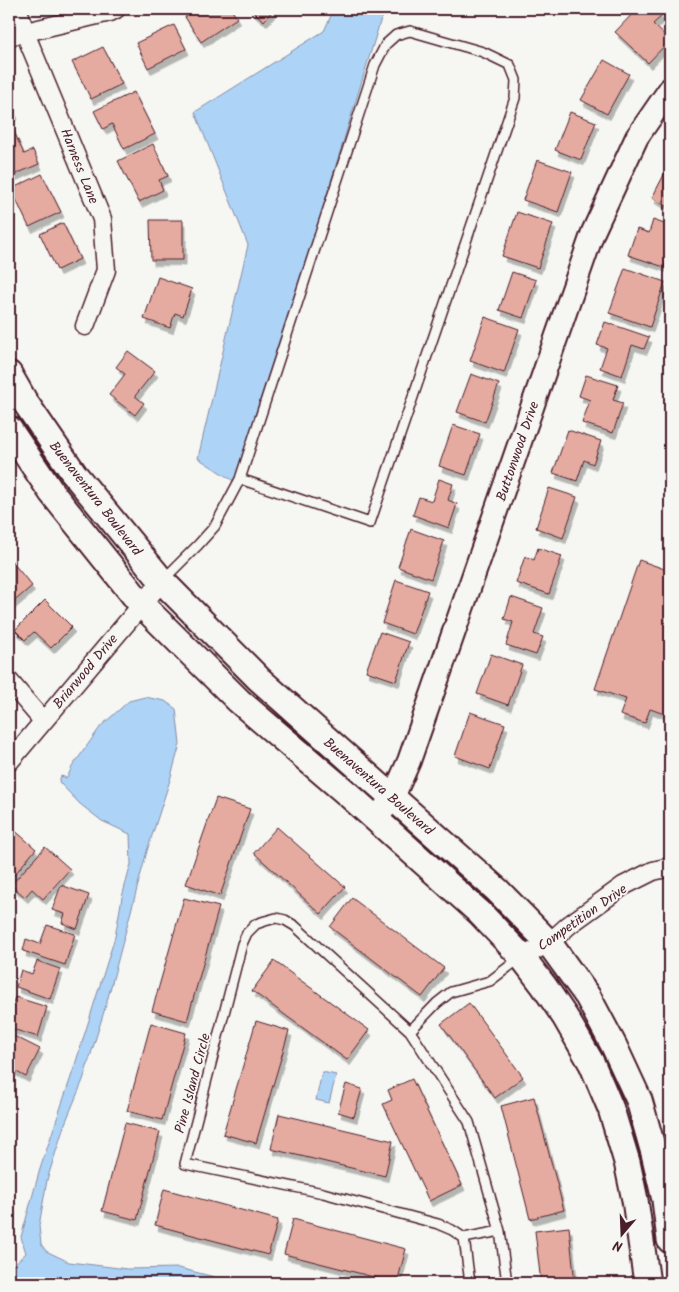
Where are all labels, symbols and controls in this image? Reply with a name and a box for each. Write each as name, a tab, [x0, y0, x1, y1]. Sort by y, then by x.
street label: Harness Lane	[54, 125, 104, 208]
street label: Buttonwood Drive	[491, 398, 546, 504]
street label: Buenaventura Boulevard	[43, 437, 148, 562]
street label: Briarwood Drive	[48, 629, 124, 714]
street label: Buenaventura Boulevard	[318, 732, 439, 842]
street label: Competition Drive	[533, 878, 632, 957]
street label: Pine Island Circle	[169, 1030, 217, 1136]
north arrow	[596, 1210, 646, 1260]
text: N	[610, 1233, 626, 1257]

